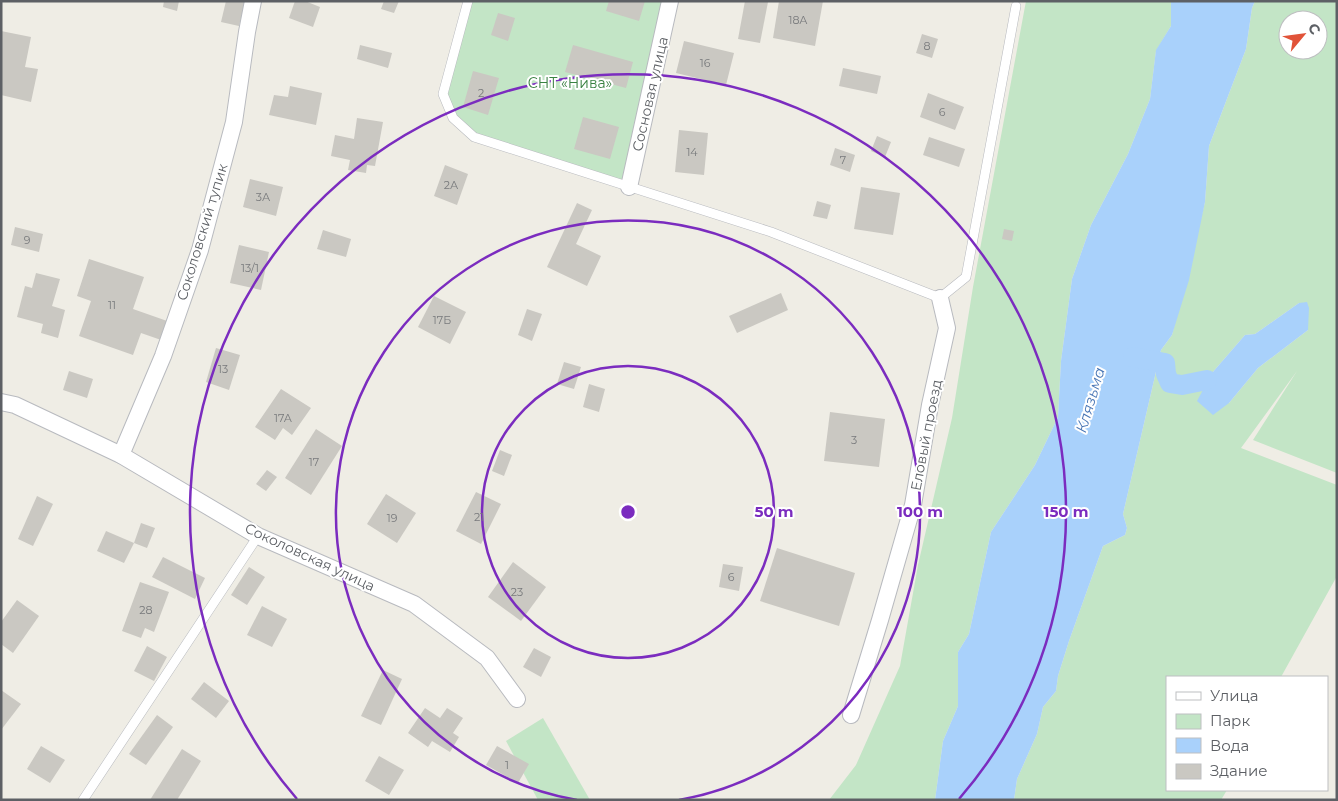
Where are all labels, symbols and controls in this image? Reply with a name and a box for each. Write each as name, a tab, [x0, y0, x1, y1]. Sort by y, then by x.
north arrow	[1278, 10, 1328, 60]
house number: 18А	[788, 13, 808, 27]
text: С	[1304, 20, 1325, 38]
street label: Сосновая улица	[628, 35, 672, 153]
house number: 8	[923, 39, 931, 53]
house number: 16	[700, 56, 711, 70]
park label: СНТ «Нива»	[528, 74, 612, 92]
house number: 2	[478, 86, 484, 100]
house number: 6	[939, 105, 946, 119]
house number: 14	[686, 145, 698, 159]
house number: 7	[840, 153, 846, 167]
street label: Соколовский тупик	[173, 161, 231, 303]
house number: 2А	[444, 178, 459, 192]
house number: 3А	[256, 190, 271, 204]
house number: 9	[24, 233, 31, 247]
house number: 13/1	[241, 261, 259, 275]
house number: 11	[108, 298, 116, 312]
house number: 17Б	[433, 313, 451, 327]
house number: 13	[218, 362, 228, 376]
water label: Клязьма	[1071, 365, 1109, 435]
street label: Еловый проезд	[906, 378, 946, 492]
house number: 17А	[274, 411, 293, 425]
house number: 3	[851, 433, 857, 447]
house number: 17	[309, 455, 319, 469]
text: 50 m	[754, 502, 794, 521]
text: 100 m	[897, 502, 943, 521]
text: 150 m	[1044, 502, 1088, 521]
centre of rings	[619, 503, 637, 521]
house number: 21	[474, 510, 484, 524]
house number: 19	[387, 511, 398, 525]
street label: Соколовская улица	[242, 519, 378, 595]
house number: 6	[728, 570, 735, 584]
house number: 23	[511, 585, 523, 599]
house number: 28	[139, 603, 153, 617]
legend	[1166, 676, 1328, 791]
text: Улица	[1210, 686, 1258, 705]
text: Парк	[1210, 711, 1250, 730]
text: Вода	[1210, 736, 1249, 755]
house number: 1	[505, 758, 509, 772]
text: Здание	[1210, 761, 1268, 780]

